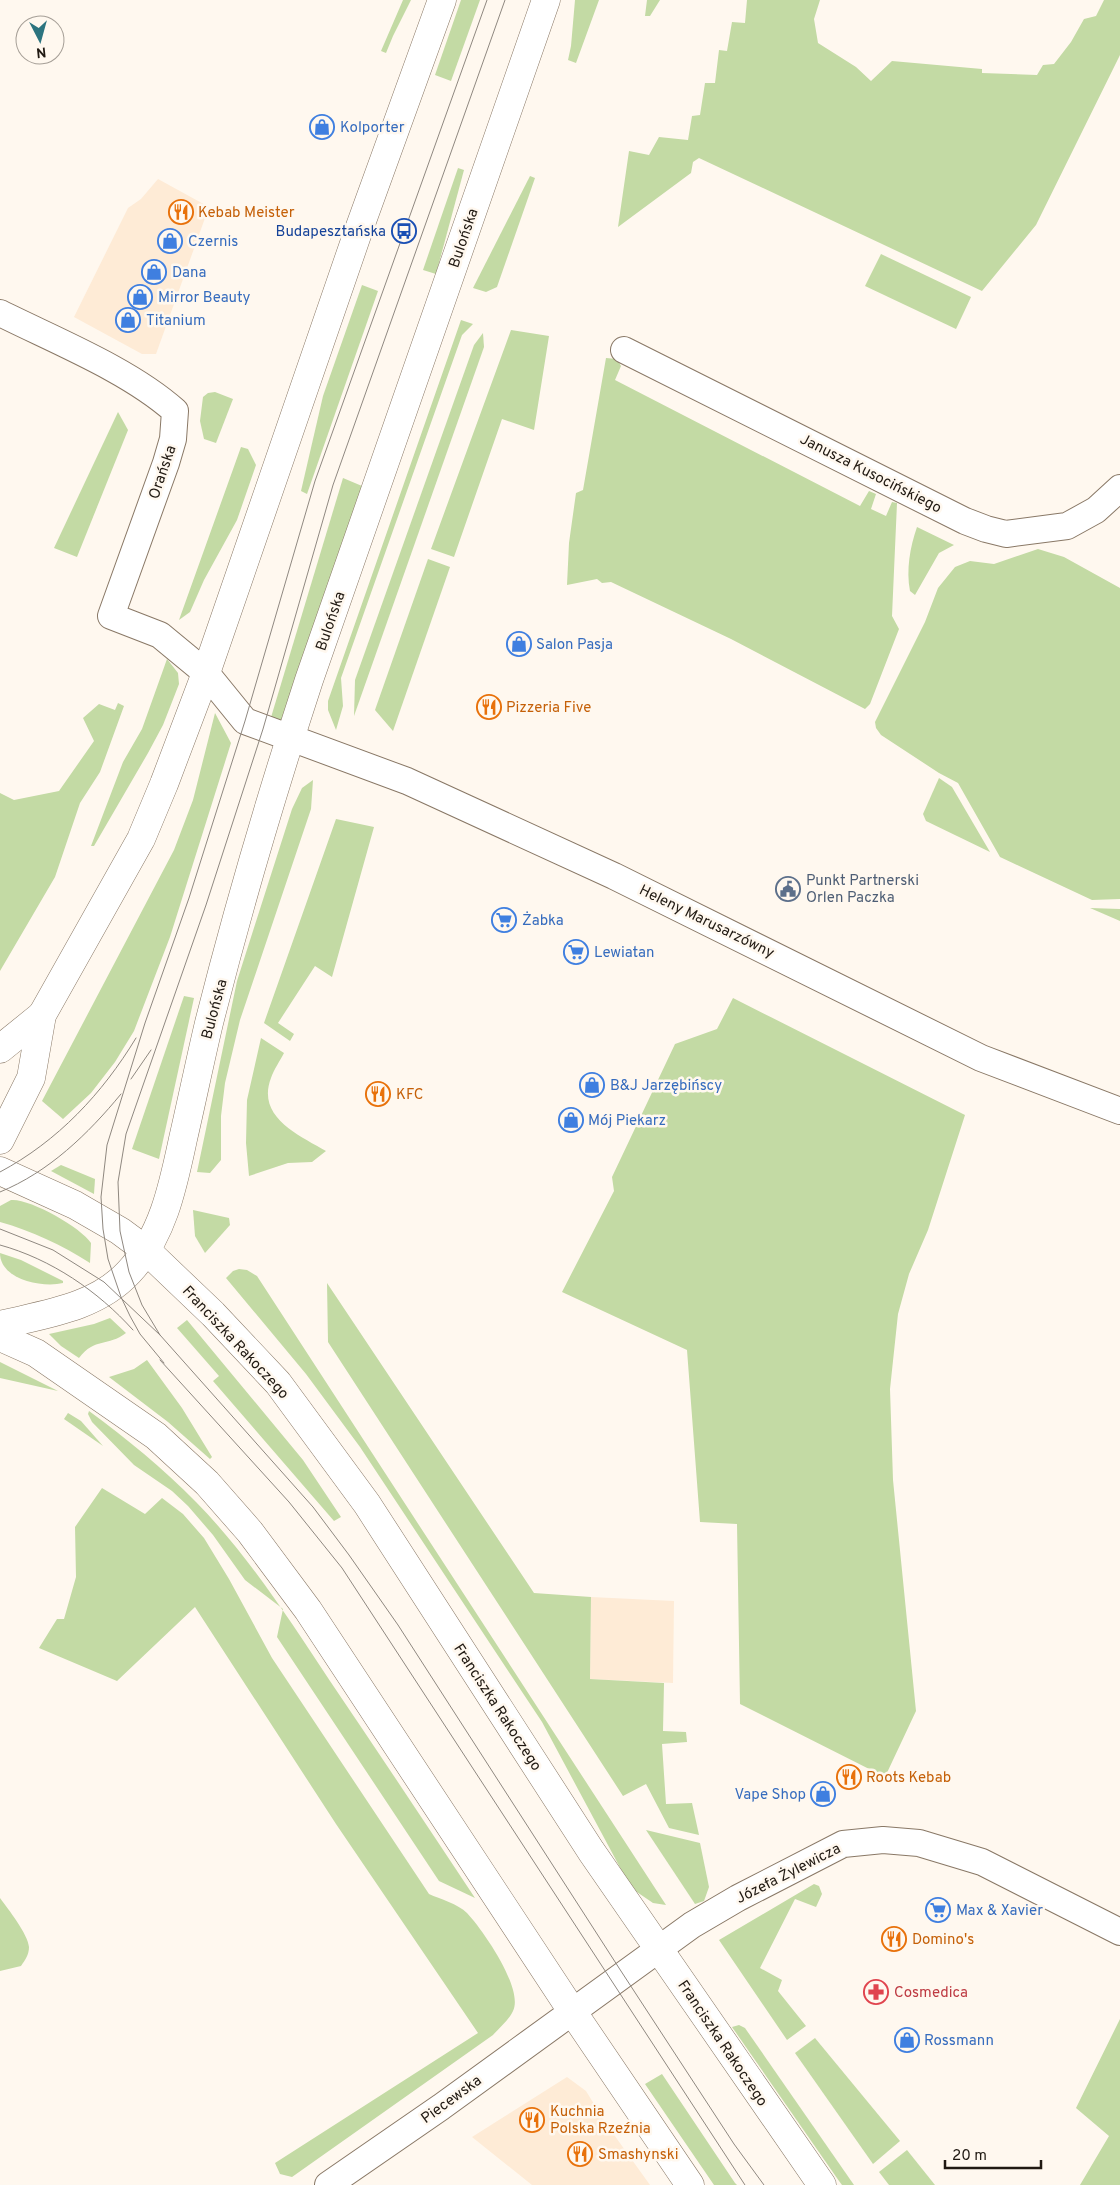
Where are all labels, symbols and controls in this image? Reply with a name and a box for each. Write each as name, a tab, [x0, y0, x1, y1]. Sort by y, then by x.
north arrow	[15, 15, 65, 65]
text: N	[35, 42, 47, 60]
shop icon: Kolporter	[309, 114, 335, 140]
place label: Kolporter	[340, 119, 405, 138]
restaurant icon: Kebab Meister	[168, 199, 194, 225]
place label: Kebab Meister	[198, 204, 295, 223]
street label: Bulońska	[445, 206, 483, 271]
bus stop icon: Budapesztańska	[391, 218, 417, 244]
place label: Budapesztańska	[276, 223, 386, 242]
shop icon: Czernis	[157, 228, 183, 254]
place label: Czernis	[188, 233, 238, 252]
shop icon: Dana	[141, 259, 167, 285]
place label: Dana	[172, 264, 206, 283]
shop icon: Mirror Beauty	[127, 284, 153, 310]
place label: Mirror Beauty	[158, 289, 250, 308]
shop icon: Titanium	[115, 307, 141, 333]
place label: Titanium	[146, 312, 206, 331]
street label: Janusza Kusocińskiego	[796, 430, 944, 518]
street label: Orańska	[145, 443, 181, 502]
street label: Bulońska	[312, 589, 350, 654]
shop icon: Salon Pasja	[506, 631, 532, 657]
place label: Salon Pasja	[536, 636, 613, 655]
restaurant icon: Pizzeria Five	[476, 694, 502, 720]
place label: Pizzeria Five	[506, 699, 591, 718]
place label: Punkt Partnerski Orlen Paczka	[806, 872, 919, 908]
public building icon: Punkt Partnerski Orlen Paczka	[775, 876, 801, 902]
street label: Heleny Marusarzówny	[636, 881, 777, 963]
supermarket icon: Żabka	[491, 907, 517, 933]
place label: Żabka	[522, 911, 564, 931]
supermarket icon: Lewiatan	[563, 939, 589, 965]
place label: Lewiatan	[594, 944, 655, 963]
street label: Bulońska	[198, 977, 233, 1042]
shop icon: B&J Jarzębińscy	[579, 1072, 605, 1098]
place label: B&J Jarzębińscy	[610, 1077, 722, 1096]
restaurant icon: KFC	[365, 1081, 391, 1107]
place label: KFC	[396, 1086, 424, 1105]
shop icon: Mój Piekarz	[558, 1107, 584, 1133]
place label: Mój Piekarz	[588, 1112, 666, 1131]
street label: Franciszka Rakoczego	[177, 1282, 292, 1404]
street label: Franciszka Rakoczego	[448, 1641, 545, 1775]
restaurant icon: Roots Kebab	[836, 1764, 862, 1790]
place label: Roots Kebab	[866, 1769, 951, 1788]
shop icon: Vape Shop	[810, 1781, 836, 1807]
place label: Vape Shop	[734, 1786, 806, 1805]
street label: Józefa Żylewicza	[733, 1839, 844, 1909]
supermarket icon: Max & Xavier	[925, 1897, 951, 1923]
place label: Max & Xavier	[956, 1902, 1043, 1921]
restaurant icon: Domino's	[881, 1926, 907, 1952]
place label: Domino's	[912, 1931, 974, 1950]
street label: Franciszka Rakoczego	[672, 1977, 771, 2111]
pharmacy icon: Cosmedica	[863, 1979, 889, 2005]
place label: Cosmedica	[894, 1984, 968, 2003]
shop icon: Rossmann	[894, 2027, 920, 2053]
place label: Rossmann	[924, 2032, 994, 2051]
street label: Piecewska	[418, 2072, 486, 2129]
place label: Kuchnia Polska Rzeźnia	[550, 2103, 651, 2139]
restaurant icon: Kuchnia Polska Rzeźnia	[519, 2107, 545, 2133]
scale bar	[945, 2138, 1041, 2170]
restaurant icon: Smashynski	[567, 2141, 593, 2167]
place label: Smashynski	[598, 2146, 678, 2165]
text: 20 m	[952, 2147, 987, 2166]

